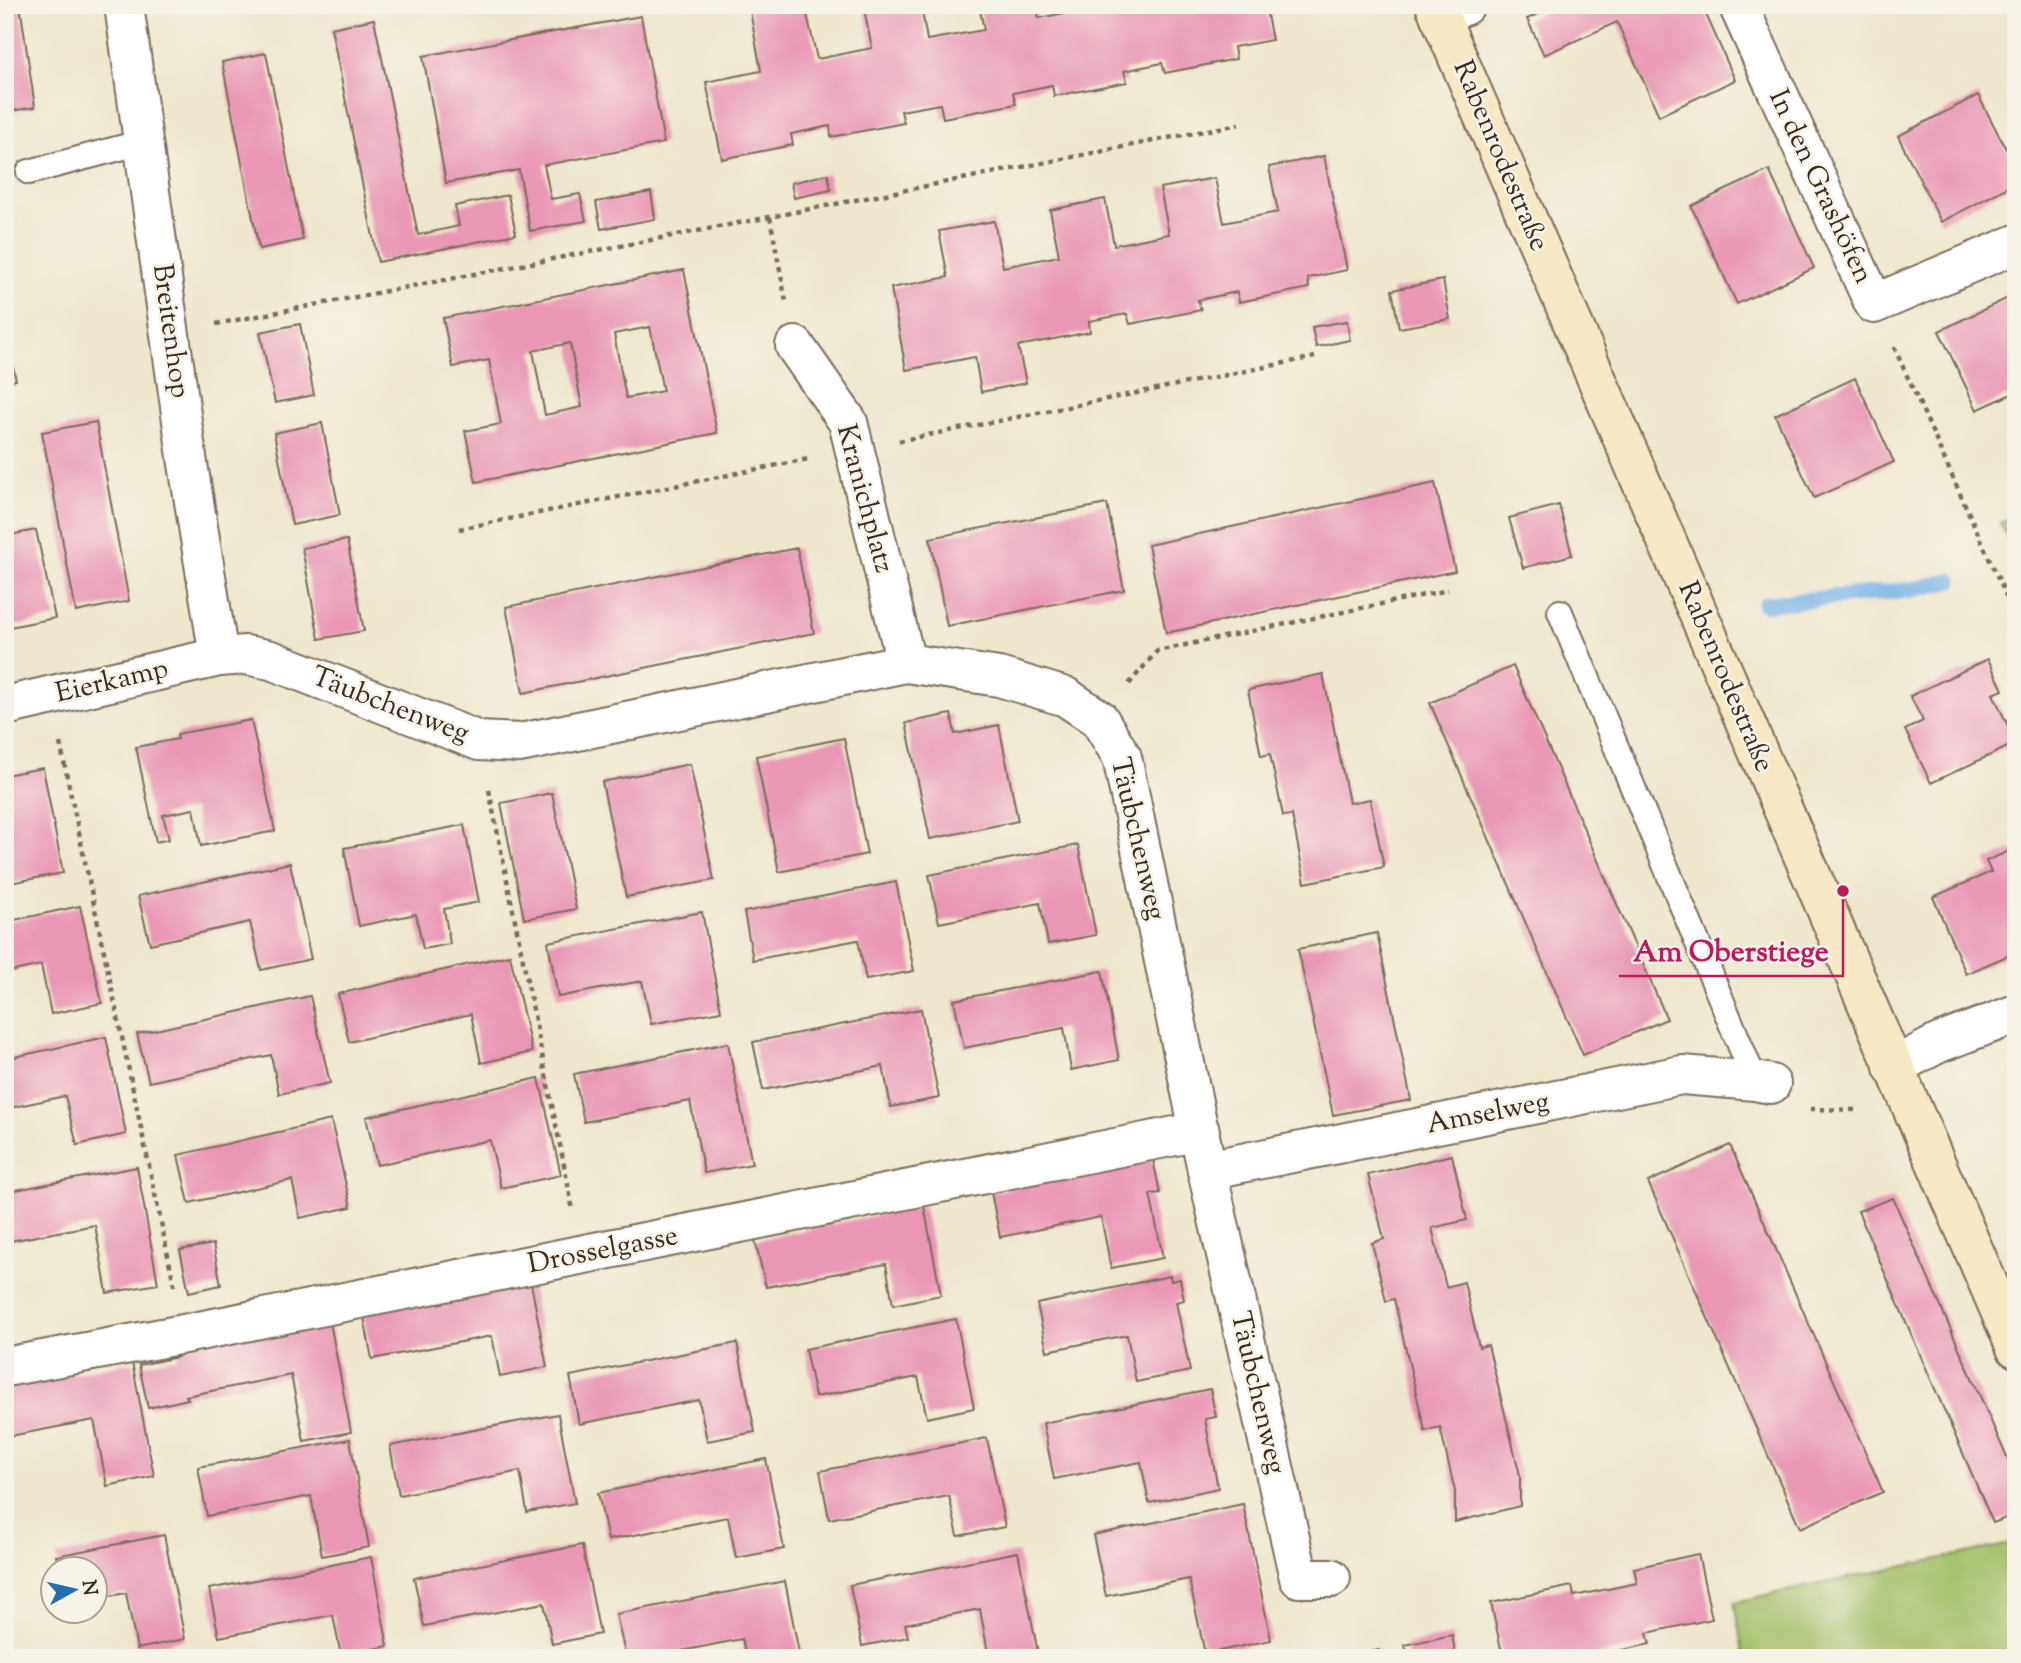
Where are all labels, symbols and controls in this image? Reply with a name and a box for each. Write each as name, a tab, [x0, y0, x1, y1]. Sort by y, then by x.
street label: Rabenrodestraße	[1442, 54, 1558, 258]
street label: In den Grashöfen	[1757, 83, 1883, 291]
street label: Breitenhop	[141, 261, 199, 401]
street label: Kranichplatz	[825, 420, 903, 578]
street label: Rabenrodestraße	[1667, 575, 1783, 779]
street label: Eierkamp	[52, 650, 172, 714]
street label: Täubchenweg	[305, 658, 475, 754]
street label: Täubchenweg	[1099, 754, 1175, 924]
callout: Am Oberstiege	[1619, 925, 1843, 976]
text: Am Oberstiege	[1633, 932, 1829, 975]
street label: Amselweg	[1423, 1083, 1553, 1145]
street label: Drosselgasse	[525, 1217, 681, 1285]
street label: Täubchenweg	[1219, 1308, 1295, 1478]
north arrow	[38, 1554, 108, 1624]
text: N	[74, 1579, 103, 1597]

